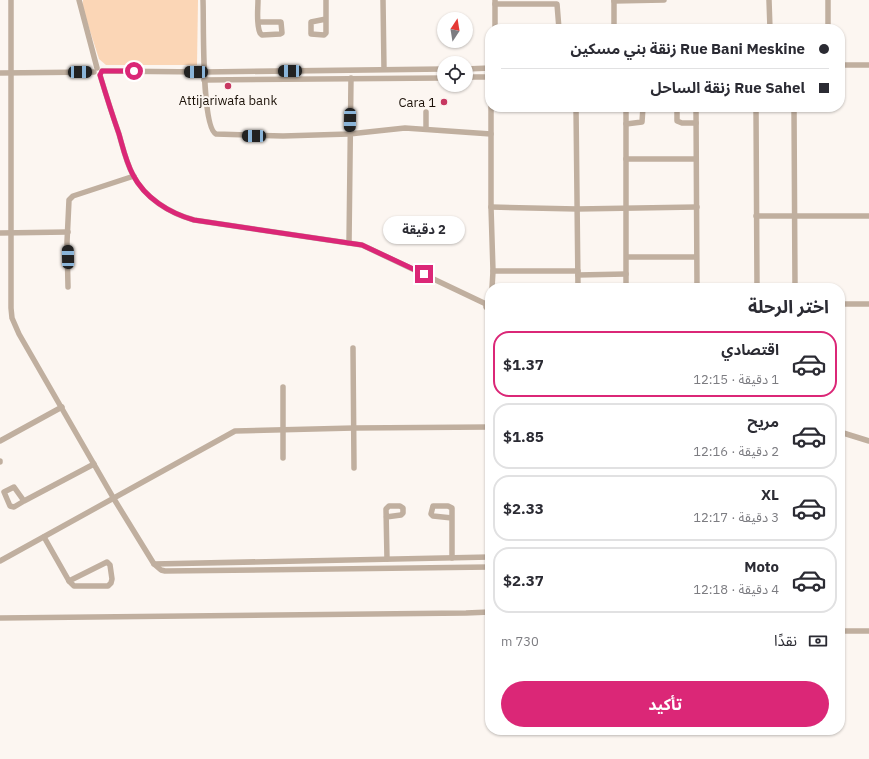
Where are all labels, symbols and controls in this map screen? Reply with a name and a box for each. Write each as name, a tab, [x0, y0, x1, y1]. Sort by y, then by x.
north arrow	[437, 12, 473, 48]
map controls	[437, 12, 473, 92]
text: Rue Bani Meskine زنقة بني مسكين	[570, 39, 805, 58]
button: locate	[437, 56, 473, 92]
route start	[125, 62, 143, 80]
car	[278, 65, 302, 77]
car	[68, 66, 92, 78]
car	[184, 66, 208, 78]
text: Rue Sahel زنقة الساحل	[650, 78, 805, 97]
marker: Attijariwafa bank	[223, 81, 233, 91]
place label: Attijariwafa bank	[179, 92, 277, 109]
place label: Cara 1	[398, 94, 436, 111]
marker: Cara 1	[439, 97, 449, 107]
car	[344, 108, 356, 132]
car	[242, 130, 266, 142]
callout: 2 دقيقة	[383, 216, 465, 244]
text: 2 دقيقة	[402, 221, 446, 238]
car	[62, 245, 74, 269]
route end	[415, 265, 433, 283]
text: اختر الرحلة	[748, 295, 829, 318]
text: اقتصادي	[721, 340, 779, 359]
icon: car	[791, 346, 827, 382]
text: $1.37	[503, 355, 544, 374]
text: 1 دقيقة · 12:15	[693, 371, 779, 388]
text: مريح	[747, 412, 779, 431]
icon: car	[791, 418, 827, 454]
text: $1.85	[503, 427, 544, 446]
text: 2 دقيقة · 12:16	[693, 443, 779, 460]
text: XL	[761, 485, 779, 504]
icon: car	[791, 490, 827, 526]
text: $2.33	[503, 499, 544, 518]
text: 3 دقيقة · 12:17	[693, 509, 779, 526]
text: Moto	[744, 557, 779, 576]
icon: car	[791, 562, 827, 598]
text: $2.37	[503, 571, 544, 590]
text: 4 دقيقة · 12:18	[693, 581, 779, 598]
icon: cash	[807, 630, 829, 652]
text: نقدًا	[774, 631, 797, 650]
text: 730 m	[501, 633, 539, 650]
button: تأكيد	[501, 681, 829, 727]

